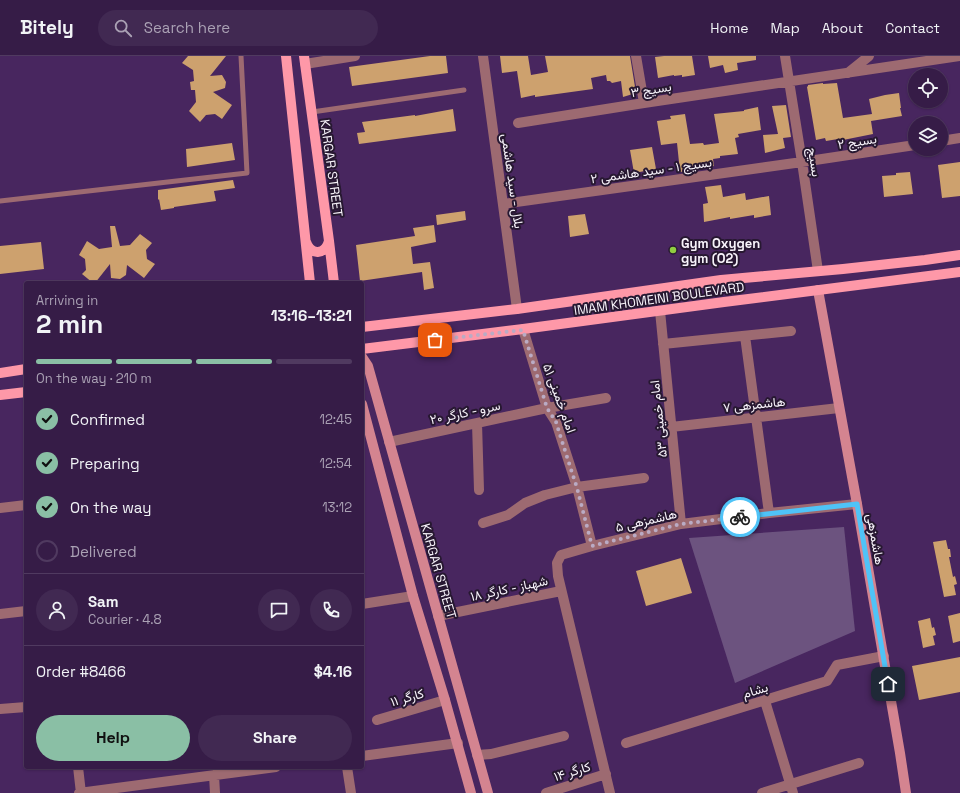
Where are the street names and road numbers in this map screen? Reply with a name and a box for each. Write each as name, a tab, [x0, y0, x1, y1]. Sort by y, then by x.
street label: بسیج ۳	[629, 78, 673, 102]
street label: KARGAR STREET	[316, 118, 347, 218]
street label: بسیج ۲	[836, 130, 878, 154]
street label: بلال - سید هاشمی	[497, 132, 528, 230]
street label: بسیج	[803, 146, 825, 178]
street label: بسیج ۱ - سید هاشمی ۲	[589, 154, 713, 188]
street label: IMAM KHOMEINI BOULEVARD	[573, 278, 745, 319]
street label: امام خمینی ۵۱	[539, 361, 580, 435]
street label: امام خمینی ۵۳	[646, 379, 671, 458]
street label: هاشمزهی ۷	[722, 393, 786, 416]
street label: سرو - کارگر ۲۰	[428, 397, 502, 428]
street label: هاشمزهی ۵	[614, 505, 679, 536]
street label: هاشمزهی	[863, 512, 888, 566]
street label: KARGAR STREET	[417, 522, 460, 621]
street label: شهباز - کارگر ۱۸	[469, 572, 549, 605]
street label: بشام	[740, 679, 770, 702]
street label: کارگر ۱۱	[388, 685, 426, 710]
street label: کارگر ۱۴	[552, 758, 593, 785]

